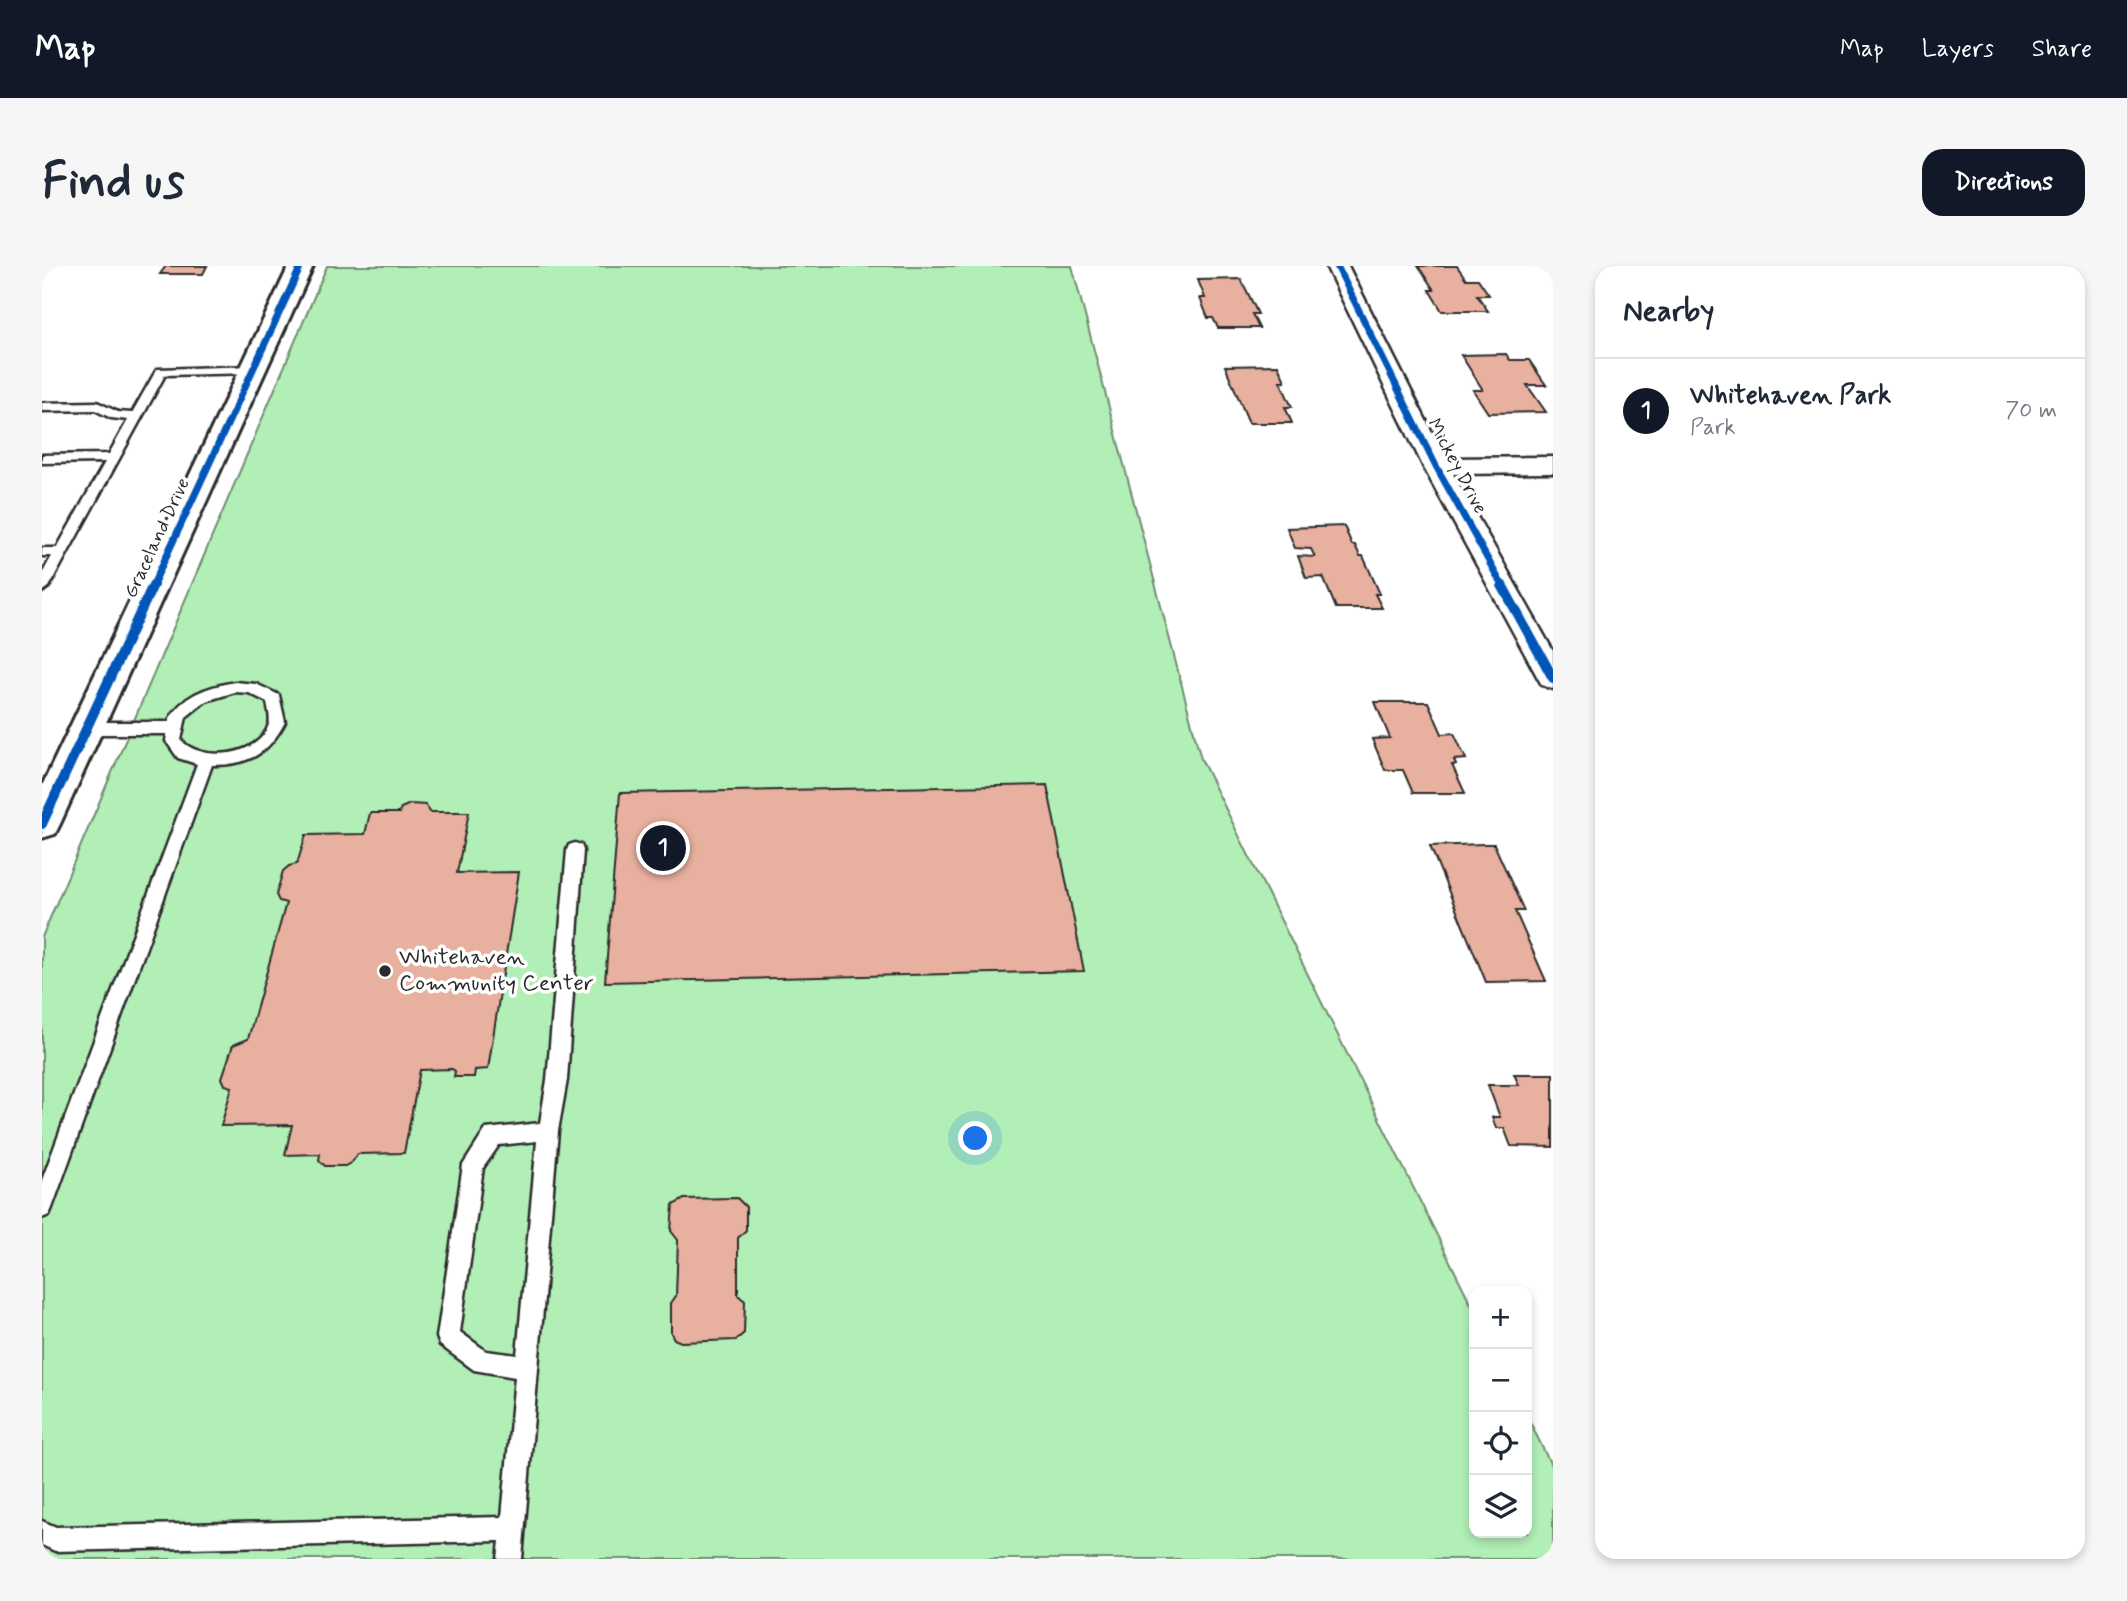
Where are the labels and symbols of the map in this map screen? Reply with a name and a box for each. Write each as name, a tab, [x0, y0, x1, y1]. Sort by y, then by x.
street label: Mickey Drive	[1421, 414, 1493, 519]
street label: Graceland Drive	[118, 474, 196, 602]
pin: 1	[640, 822, 686, 874]
place label: Whitehaven Community Center	[399, 943, 594, 999]
marker: Whitehaven Community Center	[377, 963, 393, 979]
your location	[958, 1121, 992, 1155]

